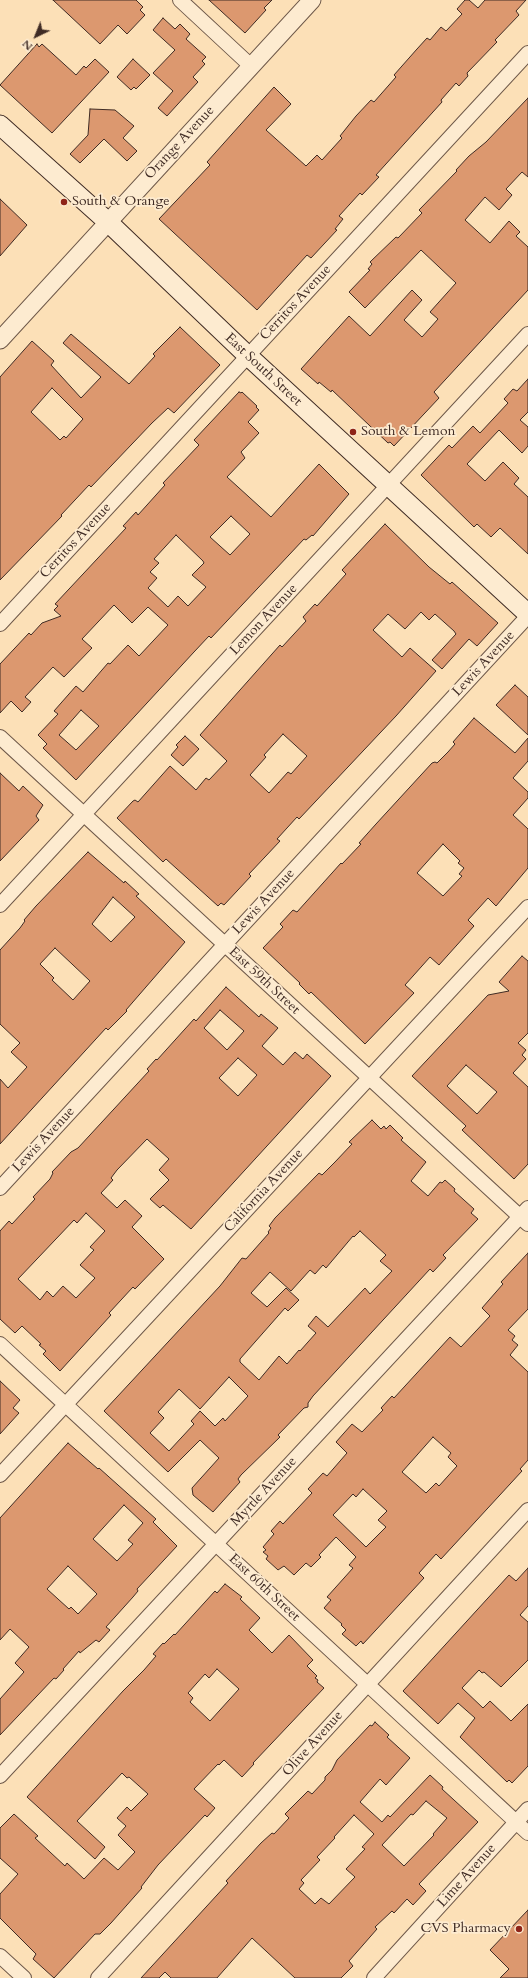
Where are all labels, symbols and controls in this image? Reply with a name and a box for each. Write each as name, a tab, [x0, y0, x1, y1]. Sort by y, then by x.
north arrow	[16, 16, 56, 56]
text: N	[19, 36, 36, 54]
street label: Orange Avenue	[142, 103, 218, 183]
place label: South & Orange	[72, 194, 170, 210]
marker: South & Orange	[59, 197, 69, 207]
street label: Cerritos Avenue	[257, 262, 335, 344]
street label: East South Street	[221, 330, 305, 410]
place label: South & Lemon	[361, 424, 455, 440]
marker: South & Lemon	[348, 427, 358, 437]
street label: Cerritos Avenue	[37, 500, 115, 582]
street label: Lemon Avenue	[227, 581, 301, 659]
street label: Lewis Avenue	[449, 628, 519, 700]
street label: Lewis Avenue	[229, 866, 299, 938]
street label: East 59th Street	[225, 944, 303, 1018]
street label: Lewis Avenue	[9, 1104, 79, 1176]
street label: California Avenue	[221, 1146, 307, 1236]
street label: Myrtle Avenue	[227, 1454, 301, 1530]
street label: East 60th Street	[225, 1551, 303, 1625]
street label: Olive Avenue	[279, 1708, 347, 1780]
street label: Lime Avenue	[434, 1841, 500, 1911]
place label: CVS Pharmacy	[420, 1921, 511, 1937]
marker: CVS Pharmacy	[514, 1924, 524, 1934]

